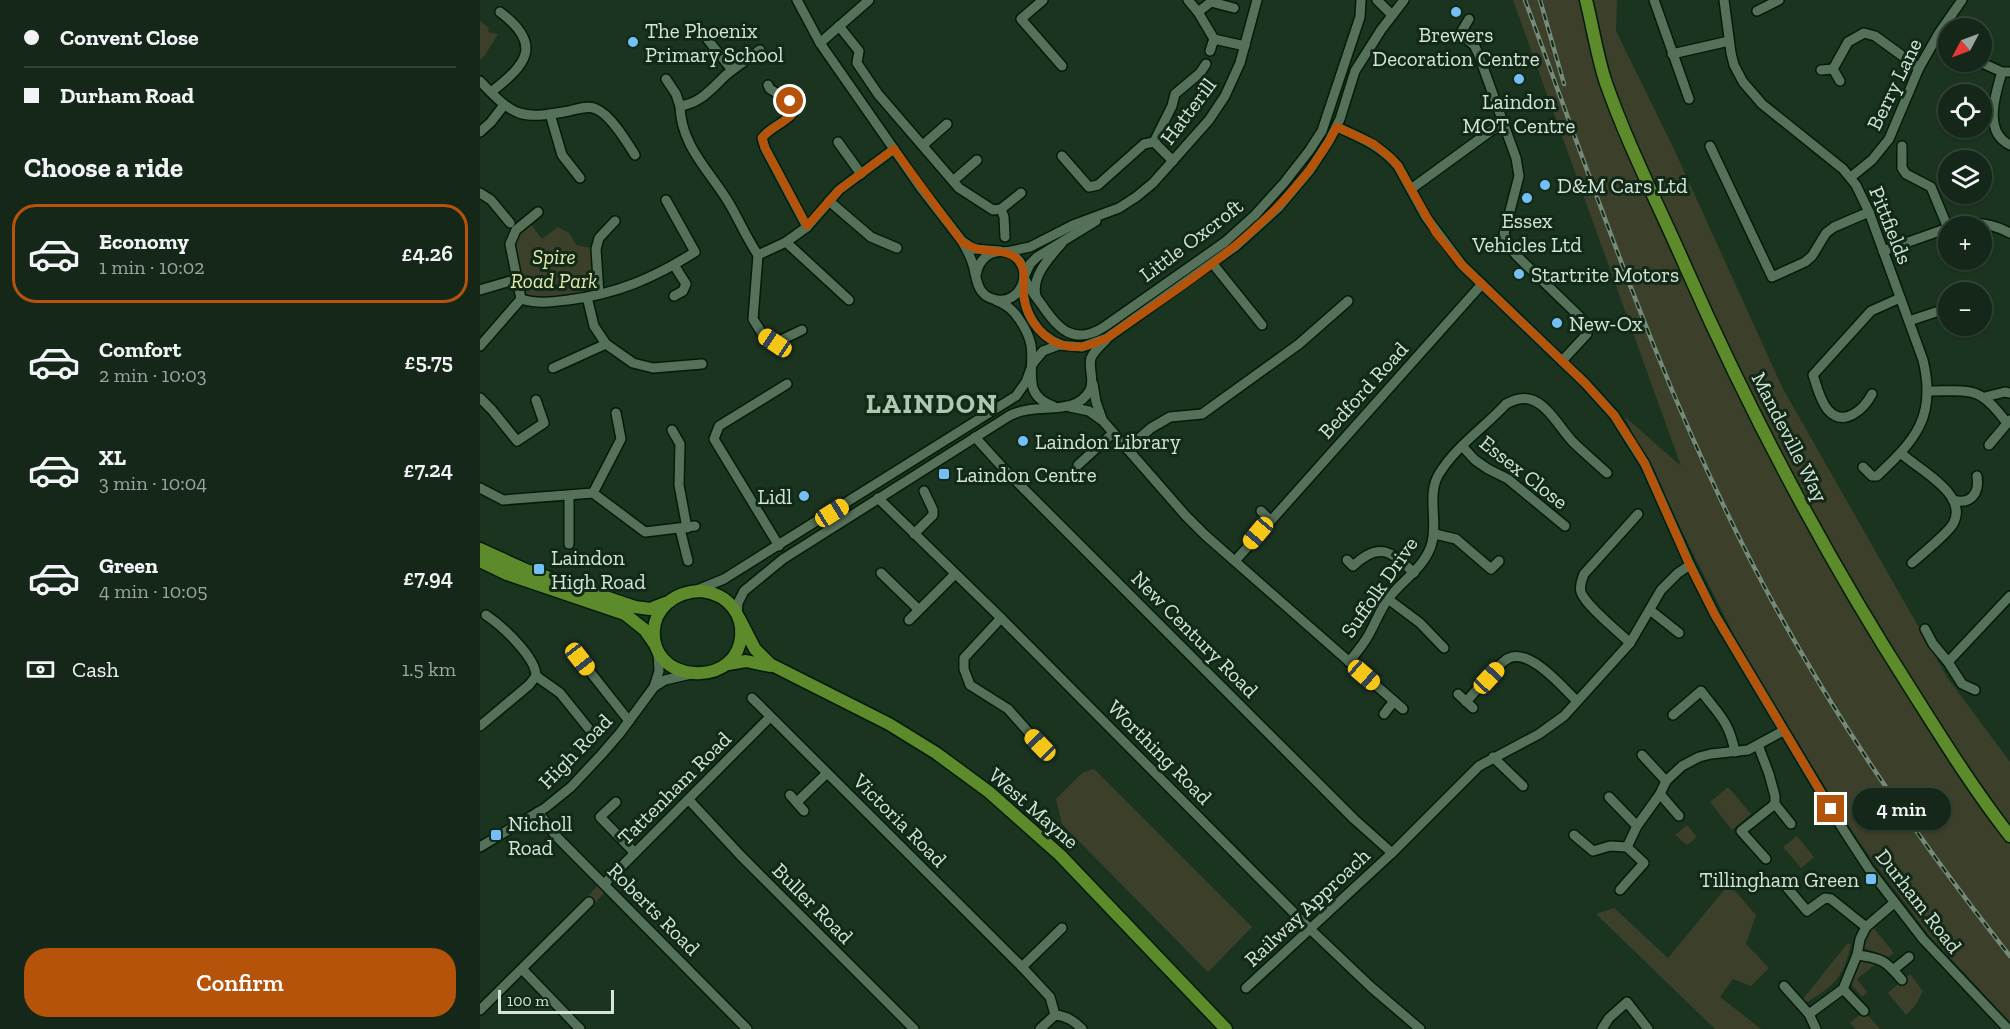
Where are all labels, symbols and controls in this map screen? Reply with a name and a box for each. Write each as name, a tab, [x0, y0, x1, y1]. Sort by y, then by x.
marker: Brewers Decoration Centre	[1449, 5, 1463, 19]
place label: The Phoenix Primary School	[645, 18, 784, 67]
north arrow	[1938, 18, 1992, 72]
map controls	[1938, 18, 1992, 336]
place label: Brewers Decoration Centre	[1372, 22, 1540, 71]
text: Convent Close	[60, 24, 199, 51]
street label: Berry Lane	[1861, 34, 1927, 134]
marker: The Phoenix Primary School	[626, 35, 640, 49]
street label: Hatterill	[1155, 72, 1221, 149]
marker: Laindon MOT Centre	[1512, 72, 1526, 86]
text: Durham Road	[60, 82, 194, 109]
button: locate	[1938, 84, 1992, 138]
route start	[776, 87, 803, 114]
place label: Laindon MOT Centre	[1463, 89, 1576, 138]
button: layers	[1938, 150, 1992, 204]
text: Choose a ride	[24, 152, 183, 184]
place label: D&M Cars Ltd	[1557, 173, 1688, 198]
marker: D&M Cars Ltd	[1538, 178, 1552, 192]
street label: Pittfields	[1864, 182, 1918, 268]
marker: Essex Vehicles Ltd	[1520, 191, 1534, 205]
street label: Little Oxcroft	[1135, 193, 1248, 287]
place label: Essex Vehicles Ltd	[1471, 208, 1582, 257]
button: +	[1938, 216, 1992, 270]
icon: car	[27, 227, 81, 281]
text: Economy	[99, 228, 189, 255]
text: £4.26	[401, 240, 453, 267]
park label: Spire Road Park	[511, 244, 597, 293]
text: 1 min · 10:02	[99, 255, 205, 279]
place label: Startrite Motors	[1531, 262, 1679, 287]
marker: Startrite Motors	[1512, 267, 1526, 281]
button: −	[1938, 282, 1992, 336]
place label: New-Ox	[1569, 311, 1643, 336]
marker: New-Ox	[1550, 316, 1564, 330]
car	[755, 325, 795, 361]
icon: car	[27, 335, 81, 389]
text: Comfort	[99, 336, 181, 363]
street label: Bedford Road	[1313, 336, 1413, 444]
text: £5.75	[404, 348, 453, 375]
text: 2 min · 10:03	[99, 363, 207, 387]
street label: Mandeville Way	[1747, 368, 1834, 506]
district label: LAINDON	[866, 388, 998, 420]
place label: Laindon Library	[1035, 429, 1181, 454]
street label: Essex Close	[1475, 430, 1573, 514]
marker: Laindon Library	[1016, 434, 1030, 448]
icon: car	[27, 443, 81, 497]
text: XL	[99, 444, 126, 471]
text: £7.24	[403, 456, 453, 483]
place label: Laindon Centre	[956, 462, 1097, 487]
marker: Laindon Centre	[937, 467, 951, 481]
text: 3 min · 10:04	[99, 471, 207, 495]
place label: Lidl	[758, 484, 792, 509]
marker: Lidl	[797, 489, 811, 503]
car	[812, 496, 852, 530]
car	[1240, 513, 1276, 553]
street label: Suffolk Drive	[1335, 532, 1423, 642]
place label: Laindon High Road	[551, 545, 646, 594]
icon: car	[27, 551, 81, 605]
text: Green	[99, 552, 158, 579]
marker: Laindon High Road	[532, 562, 546, 576]
text: £7.94	[403, 564, 453, 591]
street label: New Century Road	[1126, 565, 1264, 703]
text: 4 min · 10:05	[99, 579, 208, 603]
car	[562, 639, 598, 679]
icon: cash	[24, 653, 57, 686]
text: Cash	[72, 656, 119, 683]
car	[1345, 656, 1383, 694]
text: 1.5 km	[402, 657, 456, 681]
car	[1470, 659, 1508, 697]
street label: Worthing Road	[1103, 695, 1218, 810]
street label: High Road	[533, 708, 617, 794]
street label: Tattenham Road	[612, 726, 736, 850]
car	[1021, 726, 1059, 764]
street label: West Mayne	[984, 762, 1084, 854]
street label: Victoria Road	[847, 767, 952, 872]
callout: 4 min	[1852, 788, 1951, 830]
route end	[1817, 795, 1844, 822]
text: 4 min	[1876, 797, 1927, 821]
place label: Nicholl Road	[508, 811, 573, 860]
marker: Nicholl Road	[489, 828, 503, 842]
street label: Railway Approach	[1239, 842, 1375, 971]
street label: Durham Road	[1871, 844, 1968, 958]
street label: Buller Road	[767, 857, 859, 949]
street label: Roberts Road	[603, 858, 706, 961]
place label: Tillingham Green	[1700, 867, 1859, 892]
marker: Tillingham Green	[1864, 872, 1878, 886]
button: Confirm	[24, 948, 456, 1017]
scale bar	[498, 987, 614, 1014]
text: 100 m	[507, 991, 549, 1010]

